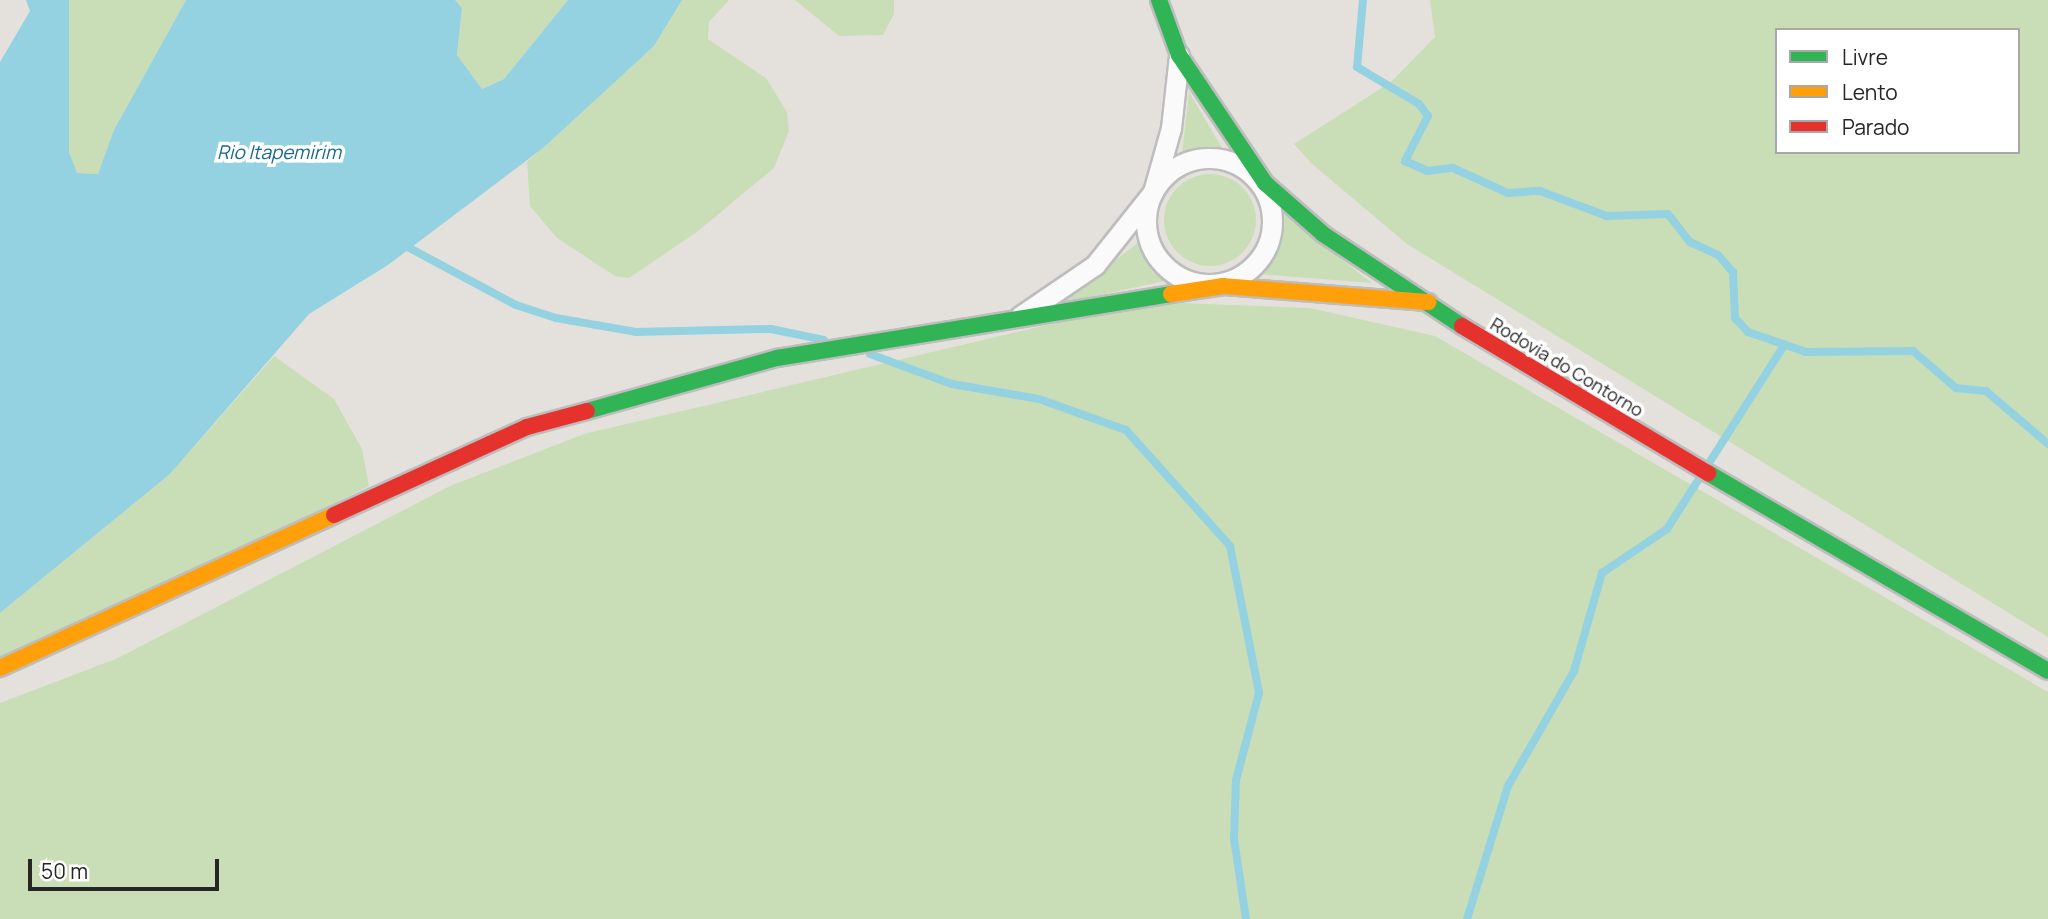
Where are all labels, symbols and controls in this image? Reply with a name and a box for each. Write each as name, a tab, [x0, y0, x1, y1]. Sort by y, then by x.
legend	[1775, 28, 2020, 154]
text: Livre	[1842, 43, 1888, 71]
text: Lento	[1842, 78, 1898, 106]
text: Parado	[1842, 113, 1910, 141]
water label: Rio Itapemirim	[217, 142, 341, 164]
street label: Rodovia do Contorno	[1487, 313, 1647, 421]
scale bar	[32, 846, 222, 890]
text: 50 m	[41, 857, 88, 885]

